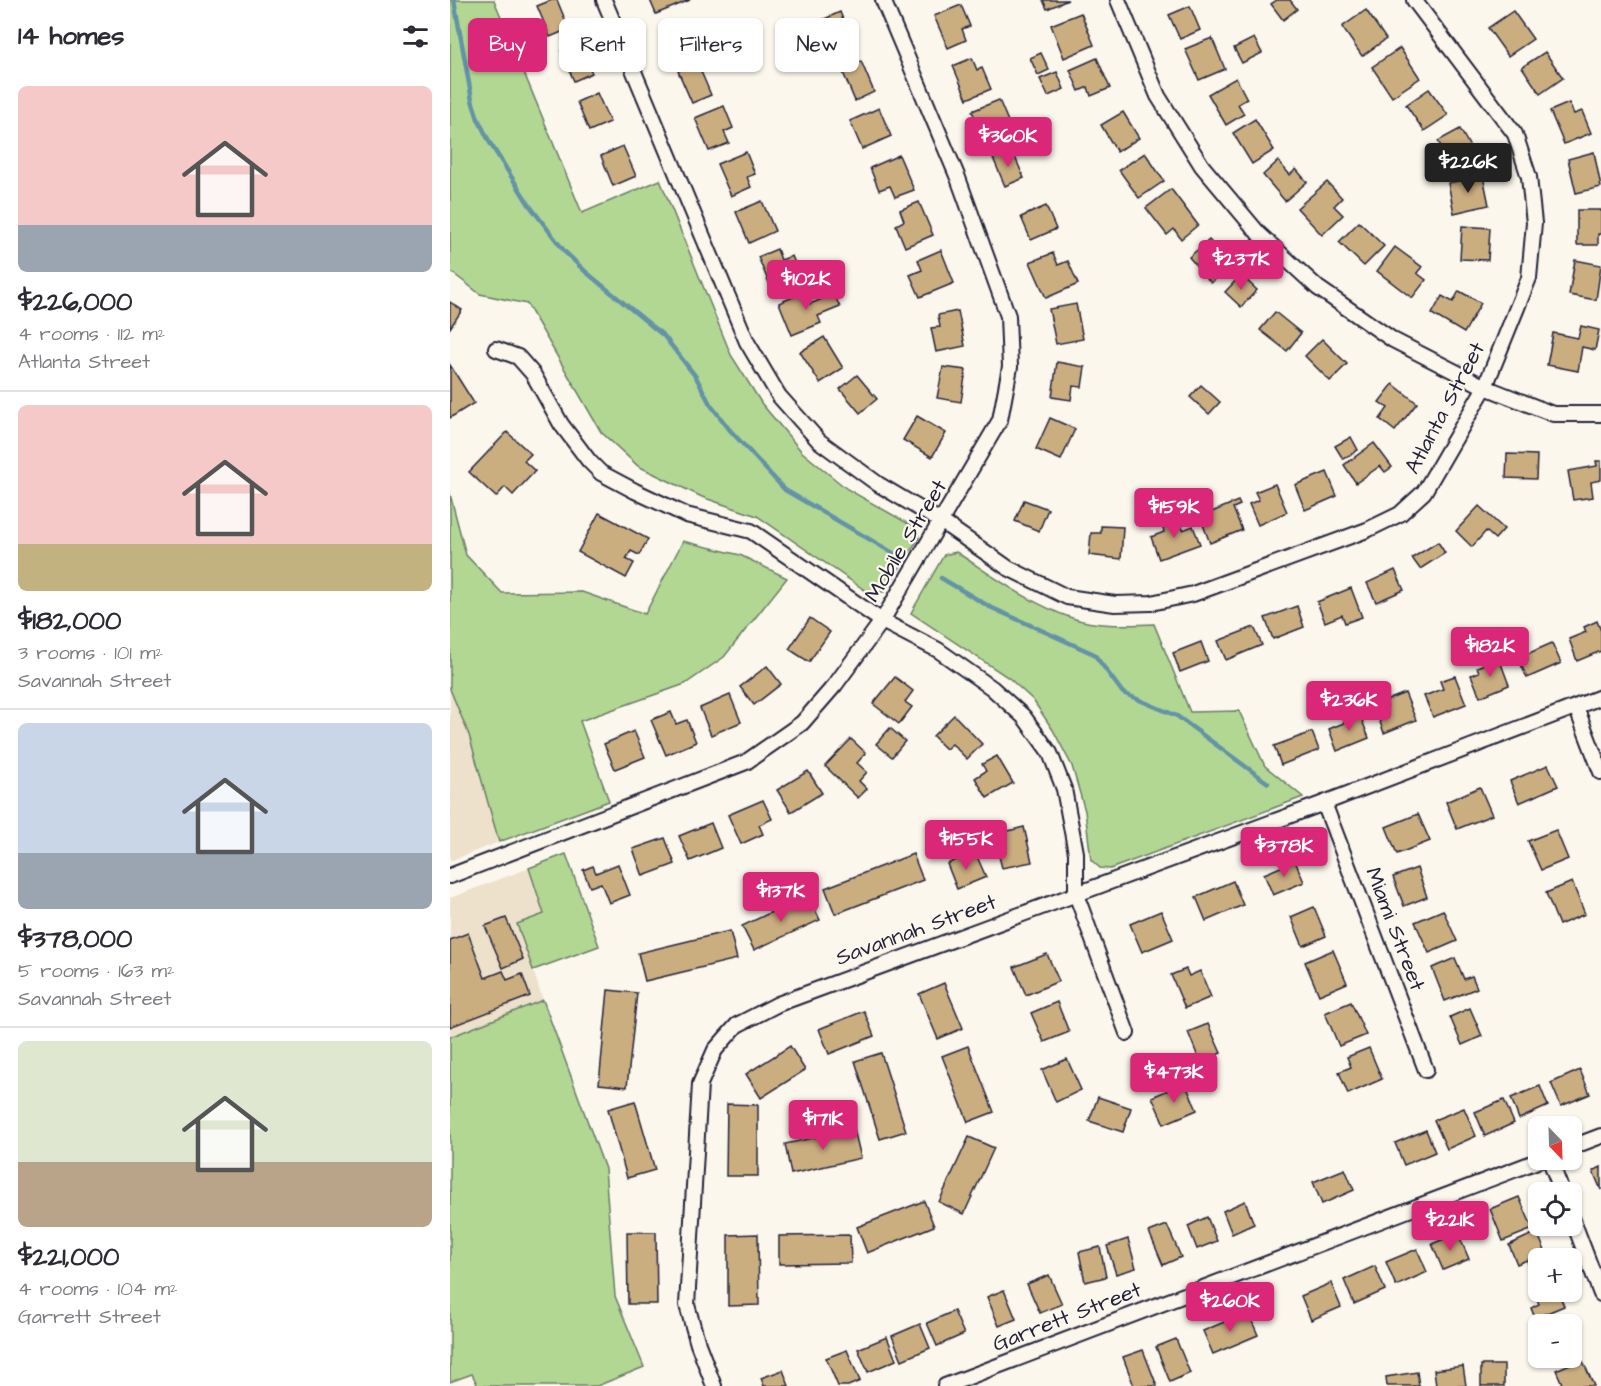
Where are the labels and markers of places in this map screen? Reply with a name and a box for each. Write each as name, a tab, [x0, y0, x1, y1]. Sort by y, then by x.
pin: $360K	[966, 117, 1050, 168]
pin: $226K	[1426, 143, 1510, 194]
pin: $237K	[1199, 240, 1283, 291]
pin: $102K	[764, 260, 848, 311]
pin: $159K	[1132, 488, 1216, 539]
pin: $182K	[1448, 627, 1532, 678]
pin: $236K	[1307, 681, 1391, 732]
pin: $155K	[924, 820, 1008, 871]
pin: $378K	[1242, 827, 1326, 878]
pin: $137K	[739, 872, 823, 923]
pin: $473K	[1132, 1053, 1216, 1104]
pin: $171K	[781, 1100, 865, 1151]
pin: $221K	[1408, 1201, 1492, 1252]
pin: $260K	[1188, 1282, 1272, 1333]

